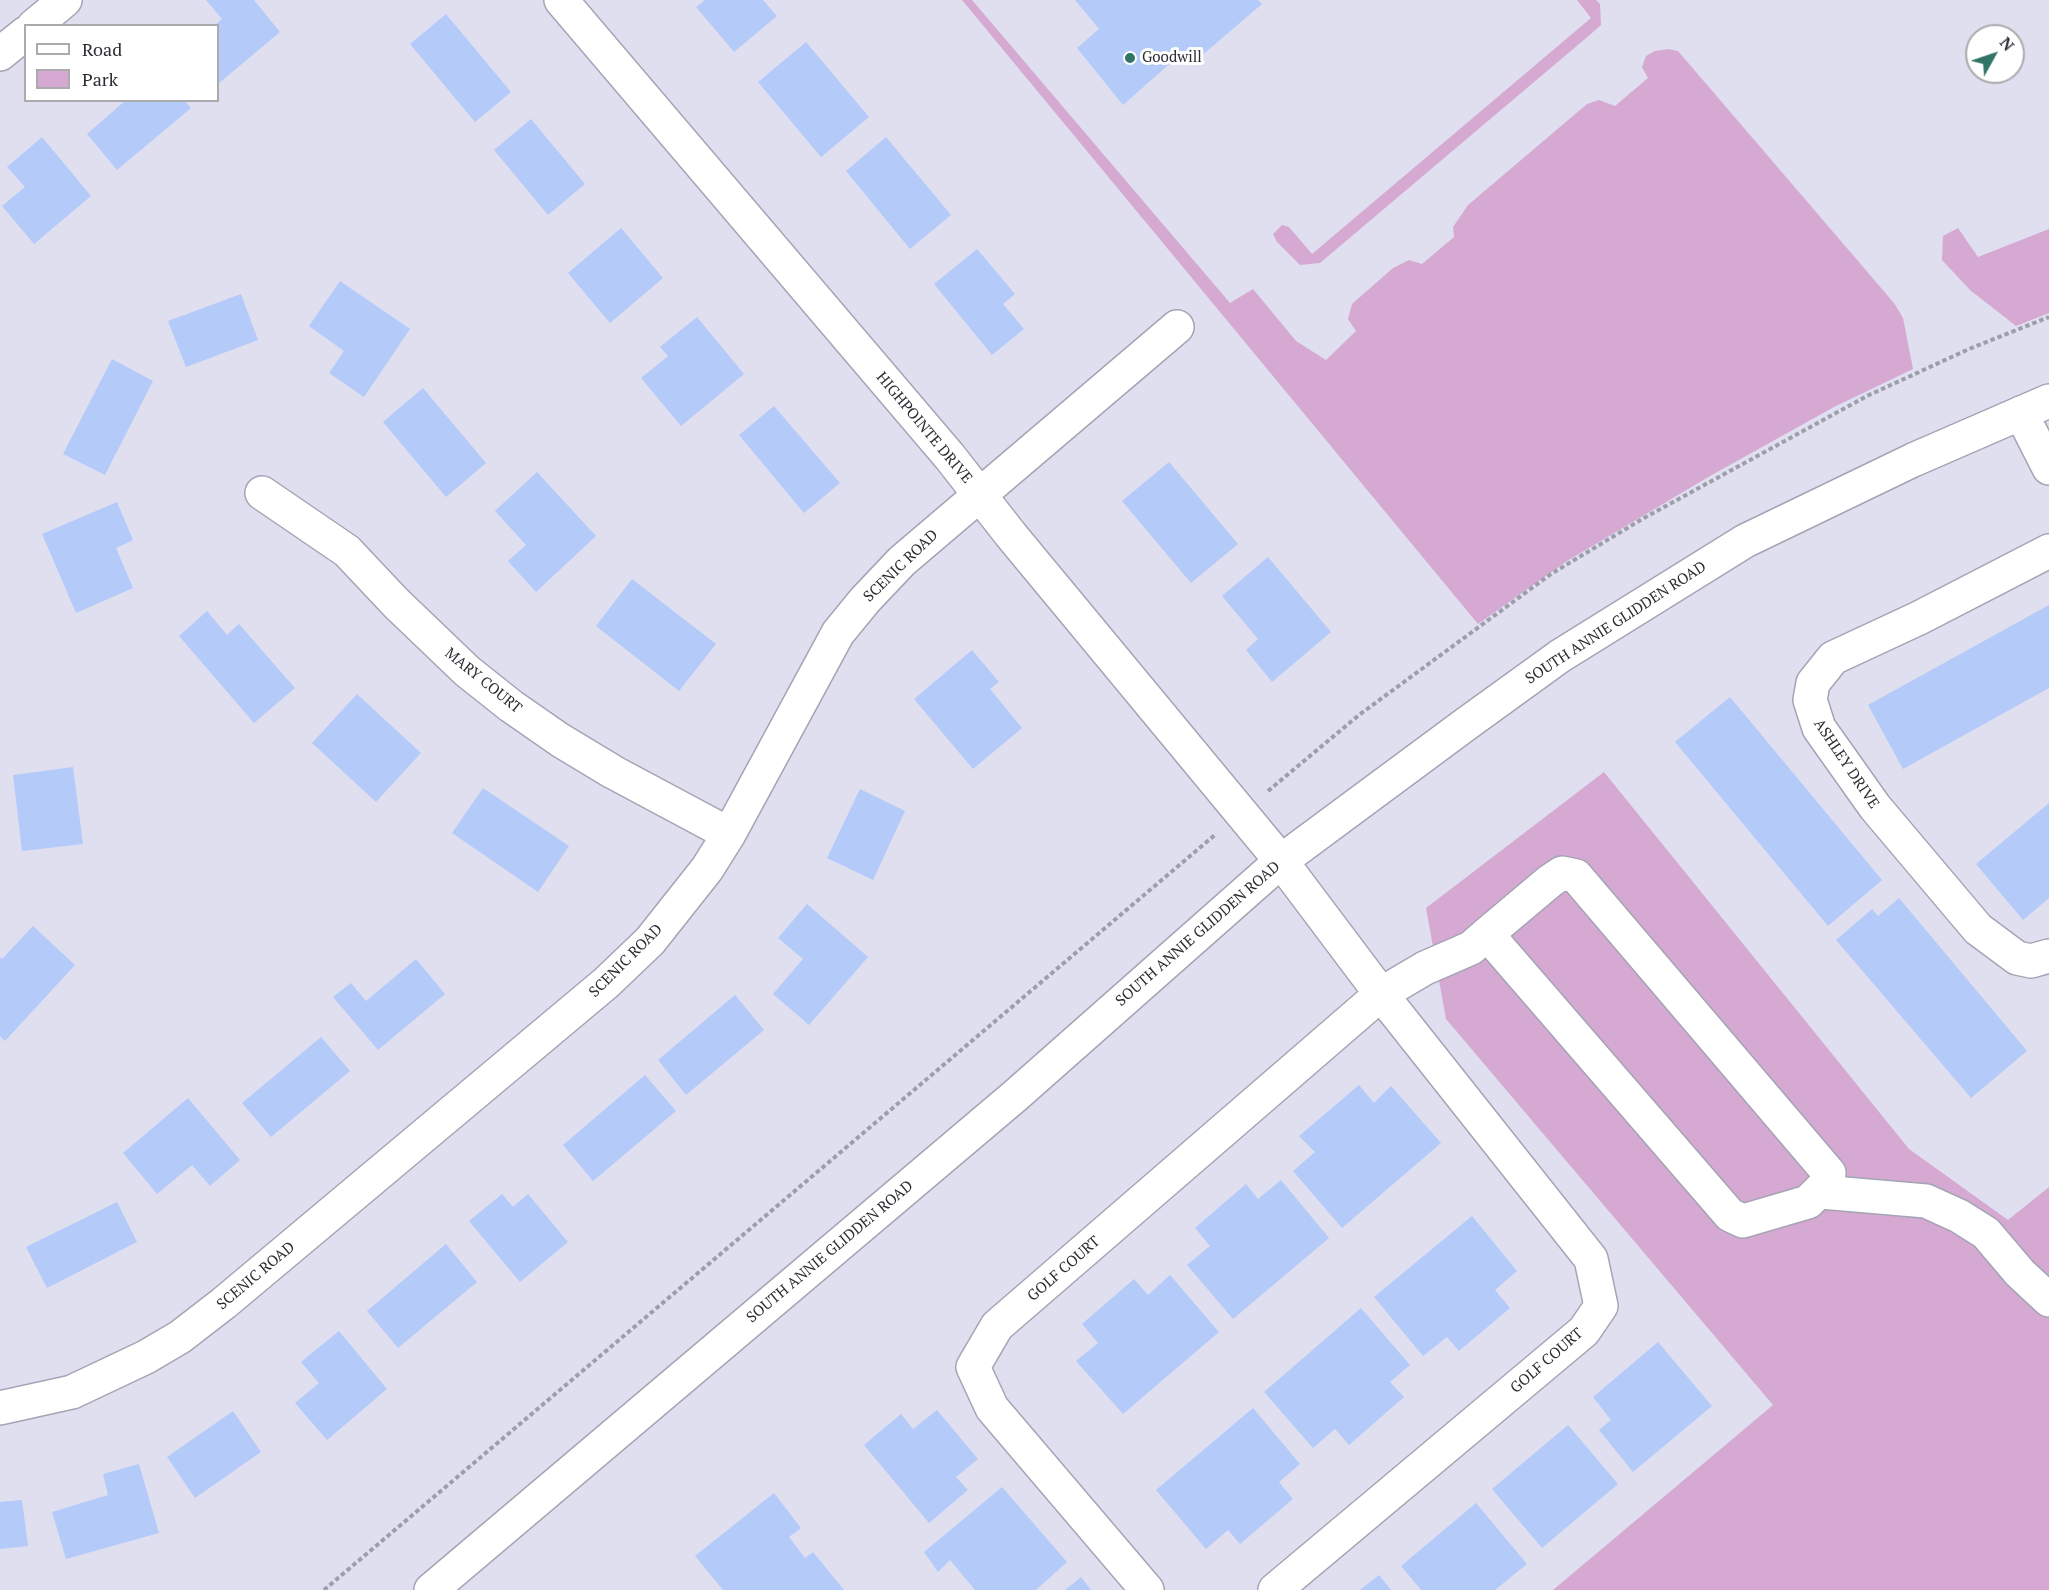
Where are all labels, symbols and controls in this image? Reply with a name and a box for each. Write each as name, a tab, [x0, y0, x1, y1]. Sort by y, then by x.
legend	[24, 24, 219, 102]
north arrow	[1965, 24, 2025, 84]
text: N	[1995, 32, 2020, 55]
text: Road	[82, 37, 122, 61]
place label: Goodwill	[1142, 49, 1202, 67]
marker: Goodwill	[1123, 51, 1137, 65]
text: Park	[82, 67, 118, 91]
street label: HIGHPOINTE DRIVE	[872, 369, 976, 487]
street label: SCENIC ROAD	[860, 526, 942, 606]
street label: SOUTH ANNIE GLIDDEN ROAD	[1522, 558, 1710, 688]
street label: MARY COURT	[441, 645, 525, 717]
street label: ASHLEY DRIVE	[1809, 716, 1883, 812]
street label: SOUTH ANNIE GLIDDEN ROAD	[1112, 858, 1284, 1010]
street label: SCENIC ROAD	[586, 921, 666, 1001]
street label: SOUTH ANNIE GLIDDEN ROAD	[743, 1177, 917, 1327]
street label: GOLF COURT	[1024, 1233, 1104, 1305]
street label: SCENIC ROAD	[213, 1238, 299, 1314]
street label: GOLF COURT	[1507, 1325, 1587, 1397]

